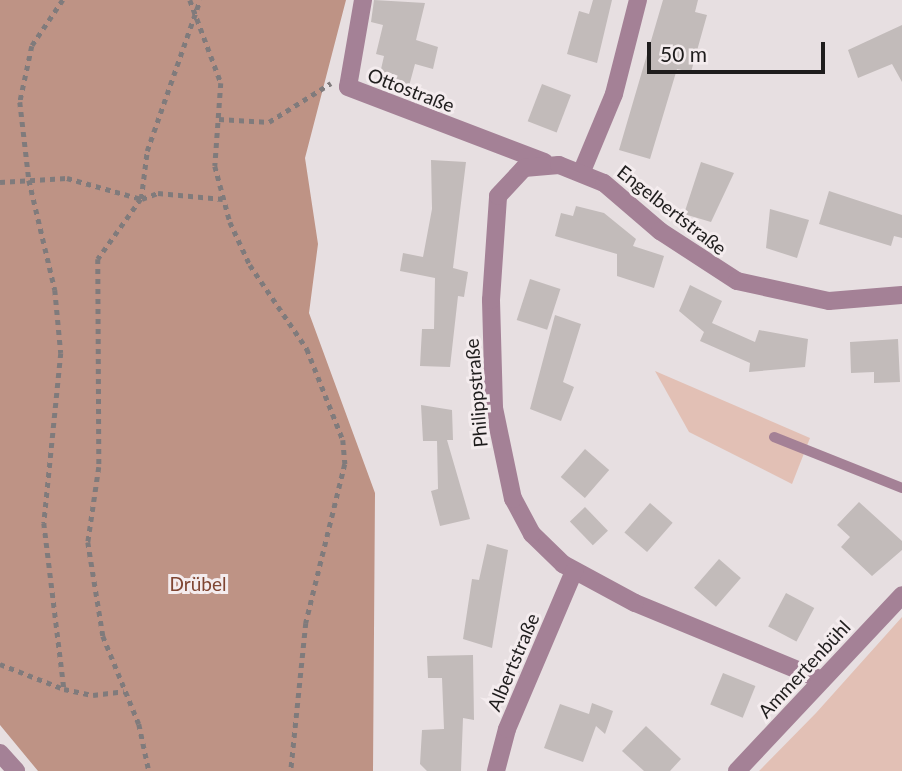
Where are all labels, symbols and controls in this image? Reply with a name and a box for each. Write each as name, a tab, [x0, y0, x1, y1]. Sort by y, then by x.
scale bar	[650, 28, 828, 72]
text: 50 m	[660, 41, 707, 66]
street label: Ottostraße	[364, 63, 458, 117]
street label: Engelbertstraße	[613, 160, 731, 260]
street label: Philippstraße	[460, 338, 492, 448]
park label: Drübel	[170, 573, 226, 595]
street label: Albertstraße	[482, 610, 544, 714]
street label: Ammertenbühl	[753, 616, 855, 722]

